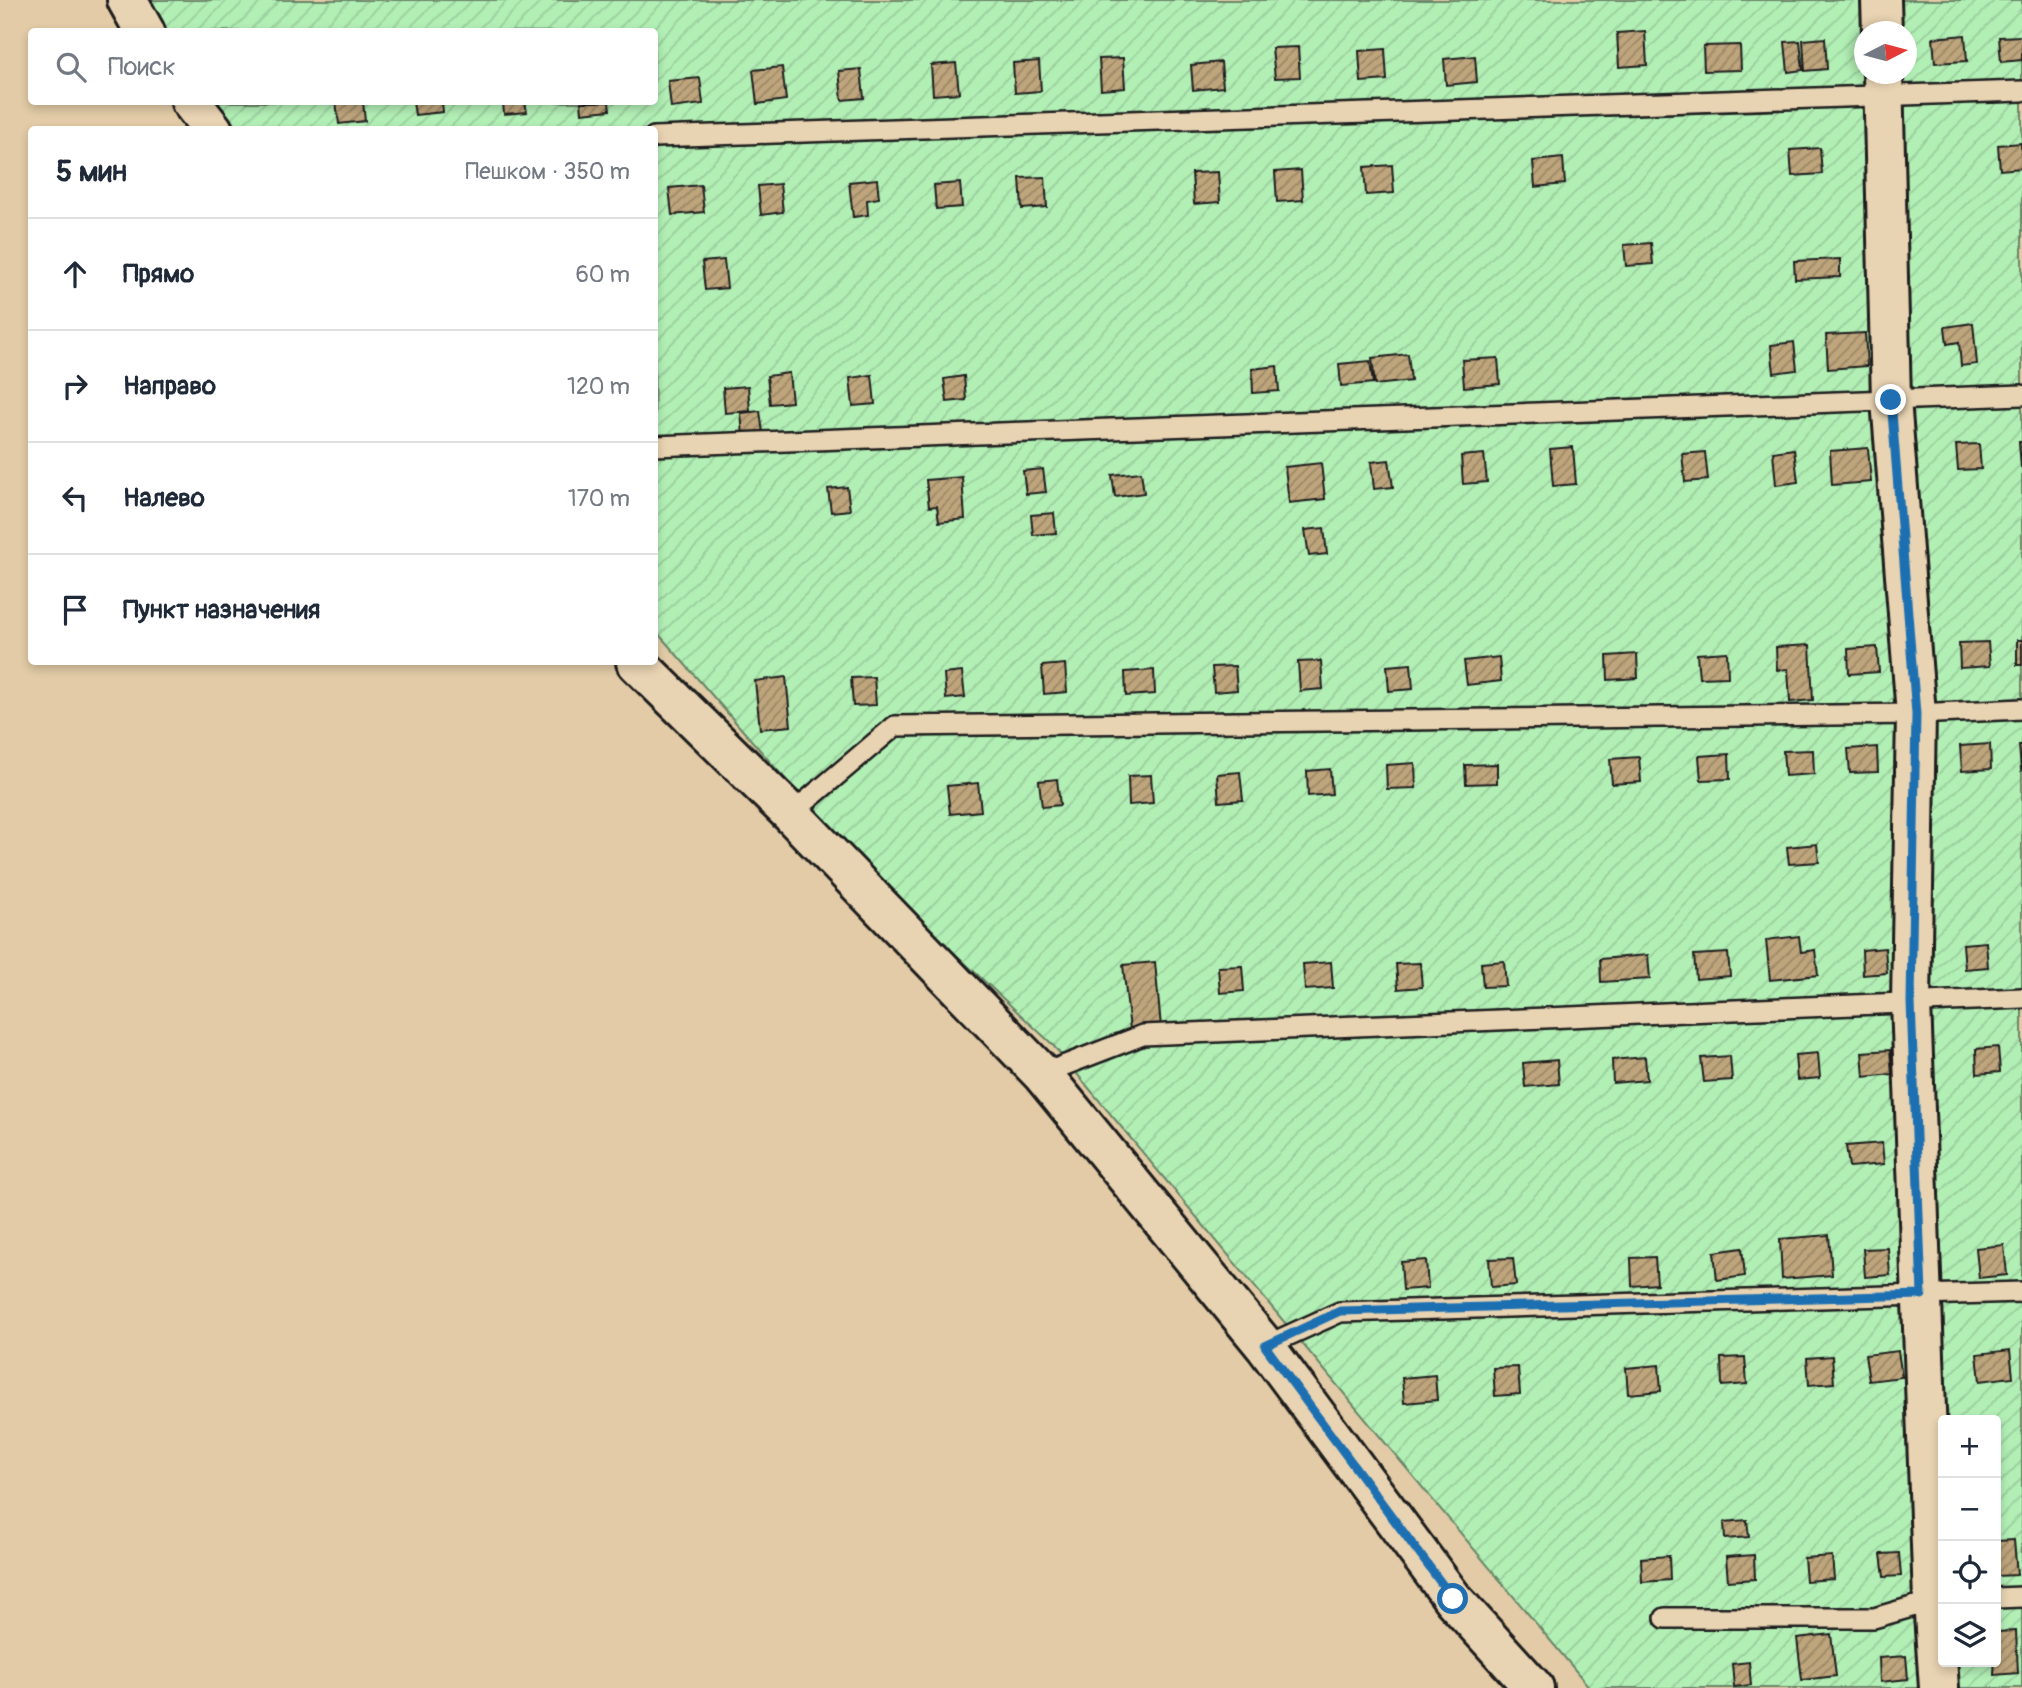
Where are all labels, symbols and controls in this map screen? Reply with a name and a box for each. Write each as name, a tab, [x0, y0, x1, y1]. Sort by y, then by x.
north arrow	[1854, 21, 1917, 84]
search box	[28, 28, 658, 105]
icon: search	[52, 48, 90, 86]
text: Поиск	[108, 51, 176, 83]
text: 5 мин	[56, 153, 127, 190]
text: Пешком · 350 m	[465, 157, 630, 186]
icon: ahead	[56, 255, 94, 293]
text: Прямо	[123, 258, 194, 290]
text: 60 m	[575, 260, 630, 289]
icon: right	[56, 367, 94, 405]
text: Направо	[123, 370, 216, 402]
text: 120 m	[567, 372, 630, 401]
route end	[1875, 384, 1906, 415]
icon: left	[56, 479, 94, 517]
text: Налево	[123, 482, 205, 514]
text: 170 m	[568, 484, 630, 513]
icon: arrive	[56, 591, 94, 629]
text: Пункт назначения	[123, 594, 320, 626]
map controls	[1938, 1415, 2001, 1667]
button: +	[1938, 1415, 2001, 1478]
button: −	[1938, 1478, 2001, 1541]
button: locate	[1938, 1541, 2001, 1604]
route start	[1437, 1583, 1468, 1614]
button: layers	[1938, 1604, 2001, 1667]

